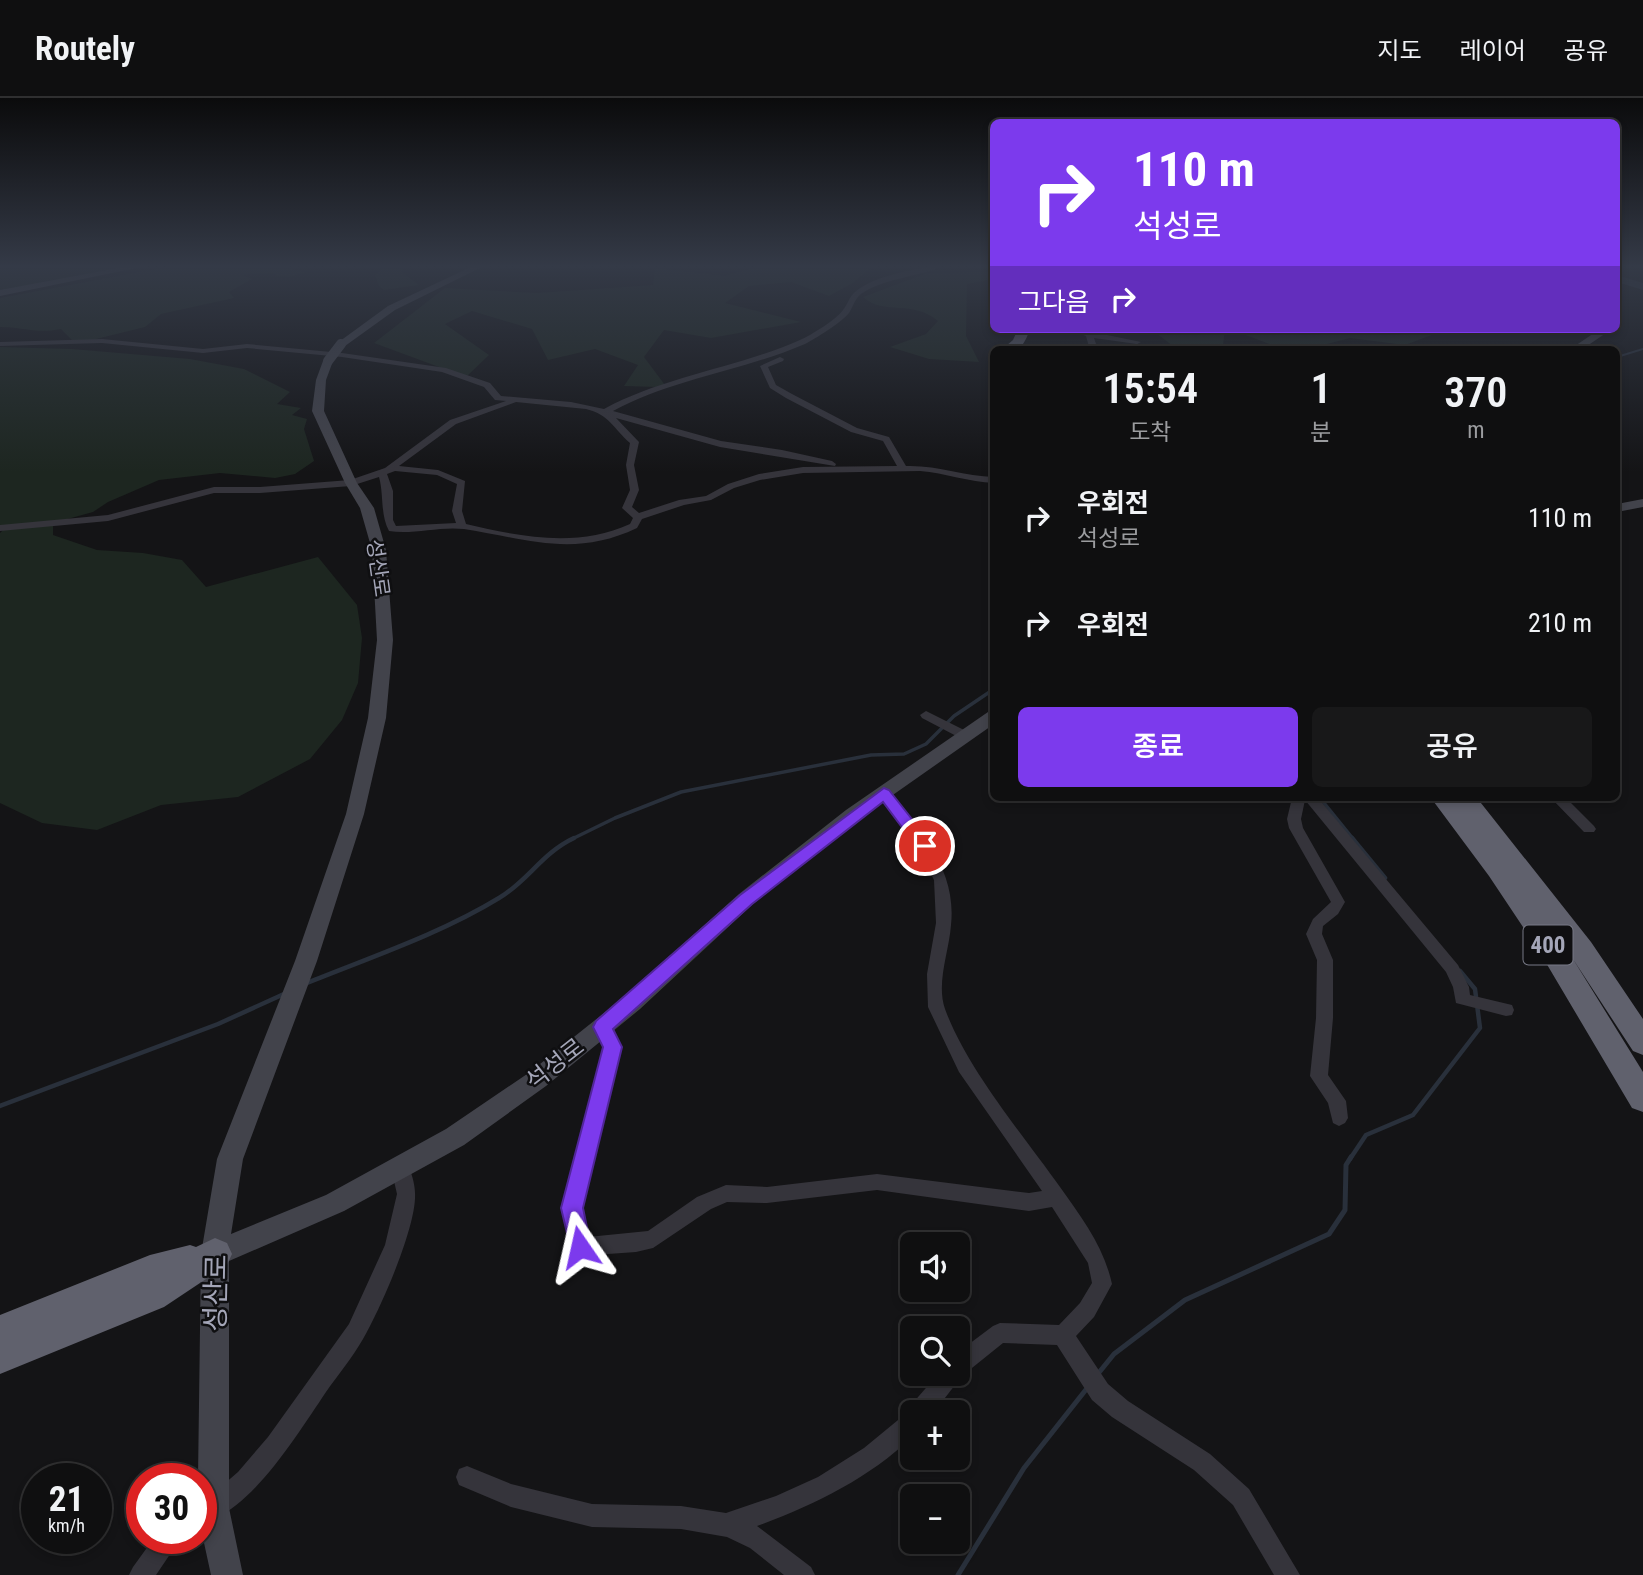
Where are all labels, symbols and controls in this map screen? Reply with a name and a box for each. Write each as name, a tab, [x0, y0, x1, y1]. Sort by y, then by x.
text: Routely	[35, 29, 135, 68]
text: 지도	[1377, 37, 1422, 65]
text: 레이어	[1460, 37, 1526, 65]
text: 공유	[1564, 37, 1608, 65]
text: 110 m	[1133, 141, 1255, 198]
icon: right	[1018, 147, 1109, 238]
text: 석성로	[1133, 207, 1221, 245]
icon: right	[1104, 280, 1142, 318]
text: 그다음	[1018, 287, 1090, 317]
text: 15:54	[1102, 364, 1198, 413]
text: 1	[1311, 364, 1332, 413]
text: 370	[1444, 368, 1508, 417]
text: m	[1467, 417, 1484, 444]
text: 도착	[1129, 419, 1171, 446]
text: 분	[1311, 419, 1332, 446]
text: 우회전	[1077, 488, 1149, 518]
icon: right	[1018, 499, 1056, 537]
text: 110 m	[1528, 503, 1592, 533]
text: 석성로	[1077, 525, 1140, 552]
street label: 성산로	[362, 538, 394, 598]
icon: right	[1018, 604, 1056, 642]
text: 210 m	[1528, 608, 1592, 638]
text: 우회전	[1077, 610, 1149, 640]
button: 종료	[1018, 707, 1298, 787]
button: 공유	[1312, 707, 1592, 787]
pin	[895, 816, 955, 876]
icon: arrive	[906, 827, 944, 865]
road number: 400	[1524, 926, 1572, 964]
street label: 석성로	[520, 1033, 590, 1095]
position arrow	[543, 1210, 617, 1284]
map controls	[900, 1232, 970, 1554]
button: sound	[900, 1232, 970, 1302]
street label: 성산로	[199, 1254, 233, 1332]
button: search	[900, 1316, 970, 1386]
button: +	[900, 1400, 970, 1470]
speed limit sign: 30	[126, 1463, 217, 1554]
text: 21	[49, 1479, 84, 1520]
button: −	[900, 1484, 970, 1554]
text: km/h	[48, 1515, 85, 1536]

